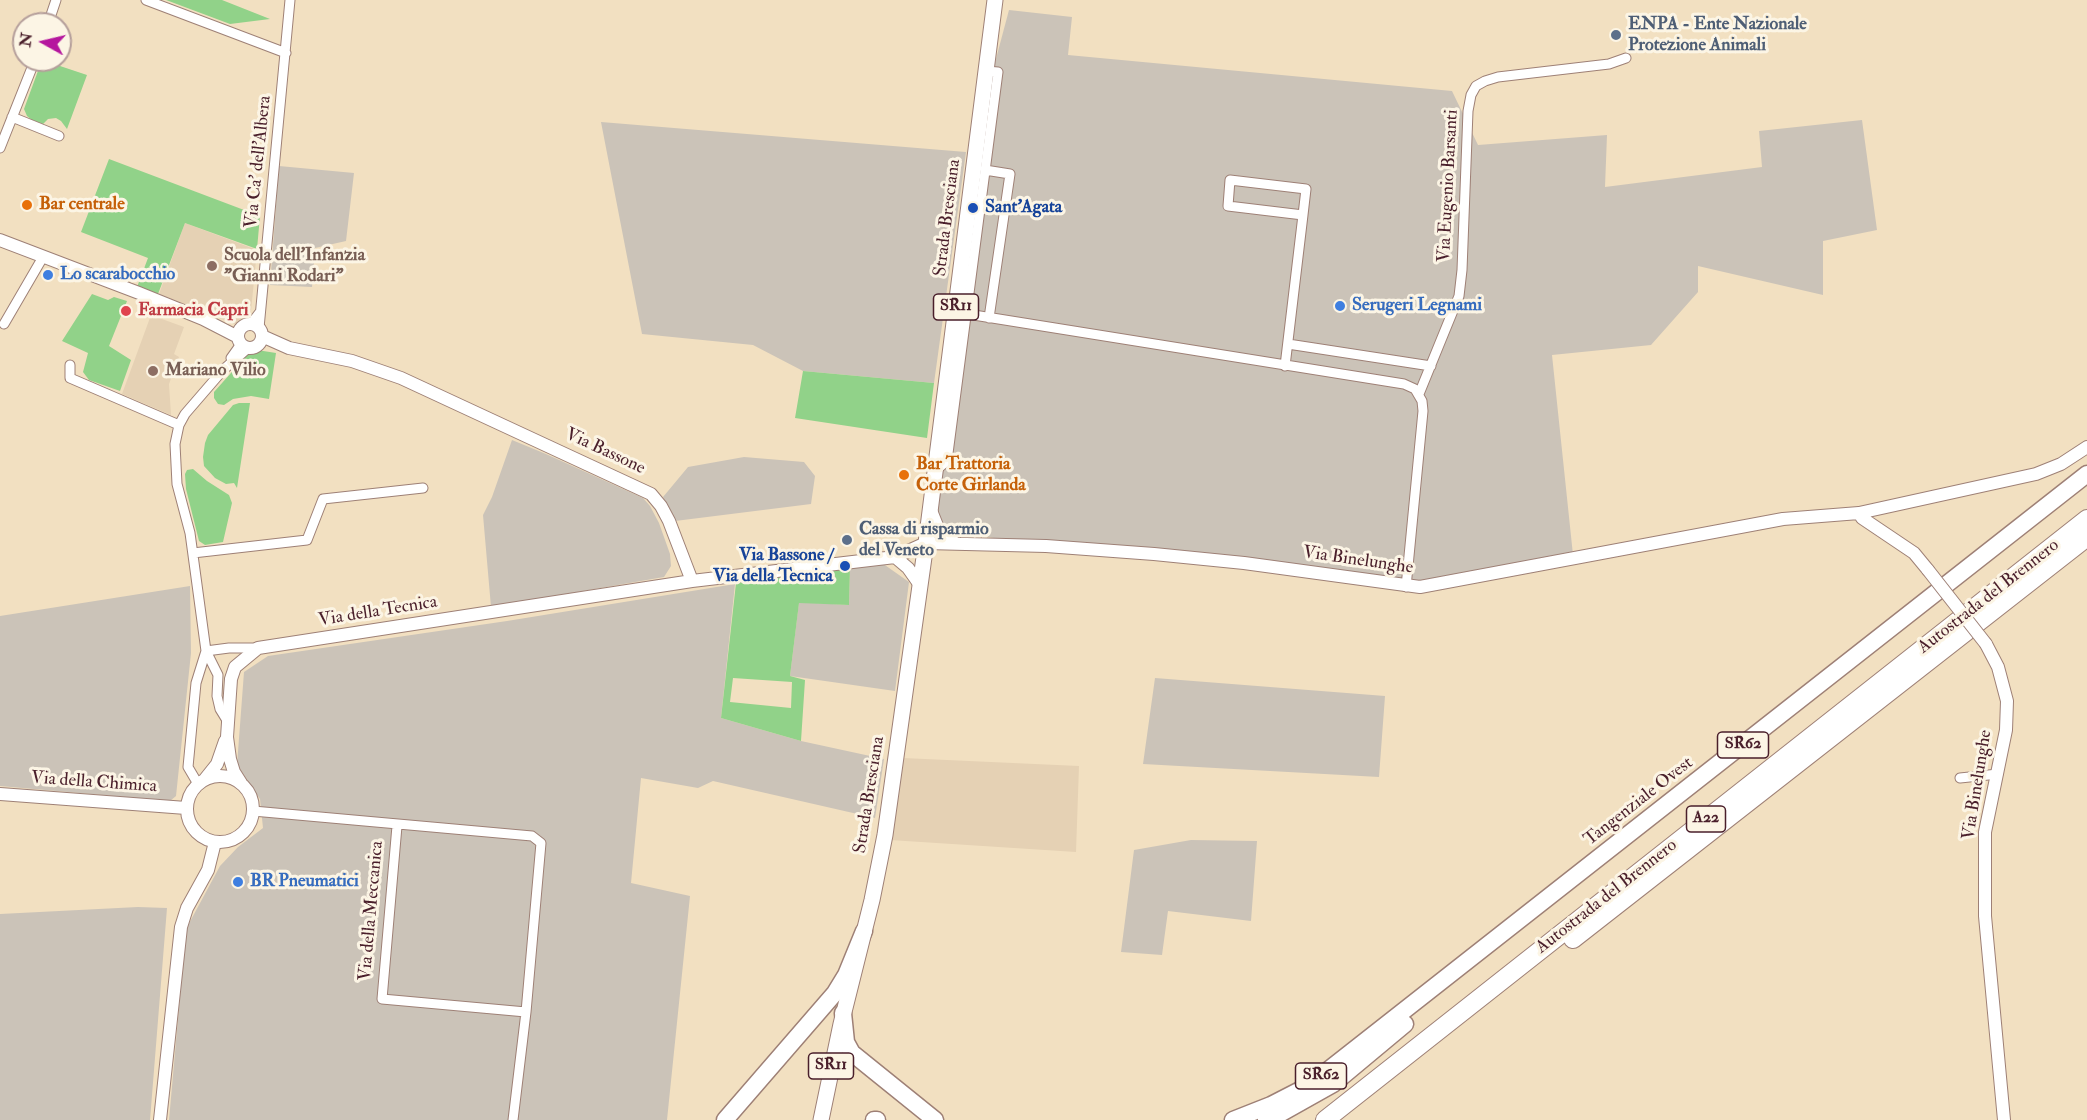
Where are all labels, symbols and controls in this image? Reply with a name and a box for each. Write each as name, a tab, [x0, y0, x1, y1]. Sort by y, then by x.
north arrow	[12, 12, 72, 72]
place label: ENPA - Ente Nazionale Protezione Animali	[1628, 14, 1807, 57]
marker: ENPA - Ente Nazionale Protezione Animali	[1609, 28, 1623, 42]
text: N	[15, 31, 37, 48]
street label: Via Ca' dell'Albera	[241, 95, 277, 229]
street label: Via Eugenio Barsanti	[1434, 109, 1464, 263]
street label: Strada Bresciana	[930, 158, 966, 278]
place label: Bar centrale	[39, 194, 125, 216]
place label: Sant'Agata	[985, 197, 1062, 219]
marker: Bar centrale	[20, 198, 34, 212]
marker: Sant'Agata	[966, 201, 980, 215]
place label: Scuola dell'Infanzia "Gianni Rodari"	[224, 245, 365, 288]
marker: Scuola dell'Infanzia "Gianni Rodari"	[205, 259, 219, 273]
place label: Lo scarabocchio	[60, 264, 175, 286]
marker: Lo scarabocchio	[41, 268, 55, 282]
road number: SR11	[934, 294, 978, 320]
place label: Serugeri Legnami	[1352, 295, 1482, 317]
marker: Serugeri Legnami	[1333, 299, 1347, 313]
place label: Farmacia Capri	[138, 300, 249, 322]
marker: Farmacia Capri	[119, 304, 133, 318]
place label: Mariano Vilio	[165, 360, 266, 382]
marker: Mariano Vilio	[146, 364, 160, 378]
street label: Via Bassone	[562, 424, 648, 480]
place label: Bar Trattoria Corte Girlanda	[916, 454, 1026, 496]
marker: Bar Trattoria Corte Girlanda	[897, 468, 911, 482]
place label: Cassa di risparmio del Veneto	[859, 519, 989, 562]
marker: Cassa di risparmio del Veneto	[840, 533, 854, 547]
street label: Autostrada del Brennero	[1914, 535, 2064, 659]
street label: Via Binelunghe	[1302, 543, 1414, 579]
place label: Via Bassone / Via della Tecnica	[713, 545, 833, 588]
marker: Via Bassone / Via della Tecnica	[838, 559, 852, 573]
street label: Via della Tecnica	[317, 592, 439, 632]
street label: Via Binelunghe	[1959, 729, 1997, 841]
road number: SR62	[1718, 732, 1768, 758]
street label: Strada Bresciana	[850, 735, 890, 855]
street label: Tangenziale Ovest	[1580, 753, 1698, 851]
street label: Via della Chimica	[30, 768, 158, 798]
road number: A22	[1686, 806, 1726, 832]
street label: Autostrada del Brennero	[1532, 835, 1682, 959]
street label: Via della Meccanica	[355, 840, 389, 982]
place label: BR Pneumatici	[250, 871, 359, 893]
marker: BR Pneumatici	[231, 875, 245, 889]
road number: SR11	[808, 1053, 854, 1079]
road number: SR62	[1296, 1063, 1346, 1089]

